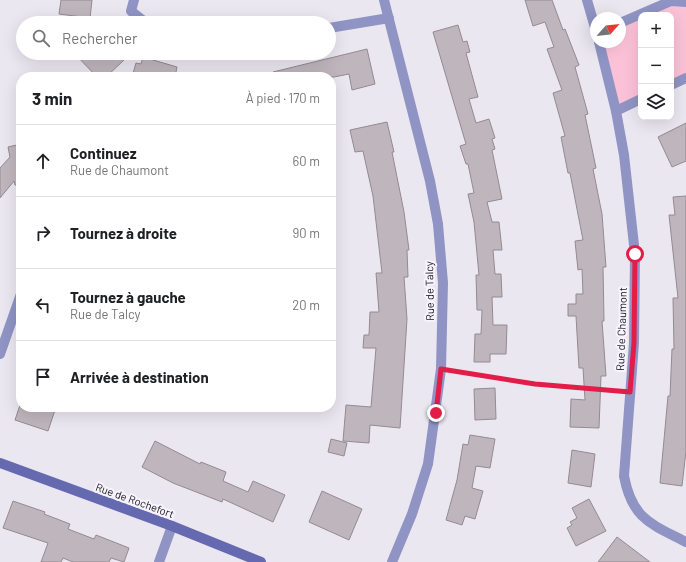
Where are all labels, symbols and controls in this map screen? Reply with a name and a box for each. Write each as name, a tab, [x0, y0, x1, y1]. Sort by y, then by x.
north arrow	[590, 12, 626, 48]
map controls	[638, 12, 674, 120]
button: +	[638, 12, 674, 48]
search box	[16, 16, 336, 60]
icon: search	[30, 27, 52, 49]
text: Rechercher	[62, 29, 138, 47]
button: −	[638, 48, 674, 84]
button: layers	[638, 84, 674, 120]
text: 3 min	[32, 88, 72, 108]
text: À pied · 170 m	[246, 90, 320, 106]
text: Continuez	[70, 144, 137, 162]
icon: ahead	[32, 150, 54, 172]
text: 60 m	[293, 153, 320, 169]
text: Rue de Chaumont	[70, 162, 169, 178]
icon: right	[32, 222, 54, 244]
text: Tournez à droite	[70, 224, 177, 242]
text: 90 m	[293, 225, 320, 241]
route start	[626, 245, 644, 263]
street label: Rue de Talcy	[422, 261, 436, 321]
street label: Rue de Chaumont	[613, 287, 629, 371]
text: Tournez à gauche	[70, 288, 186, 306]
icon: left	[32, 294, 54, 316]
text: 20 m	[292, 297, 320, 313]
text: Rue de Talcy	[70, 306, 141, 322]
icon: arrive	[32, 366, 54, 388]
text: Arrivée à destination	[70, 368, 209, 386]
route end	[427, 404, 445, 422]
street label: Rue de Rochefort	[94, 480, 176, 520]

